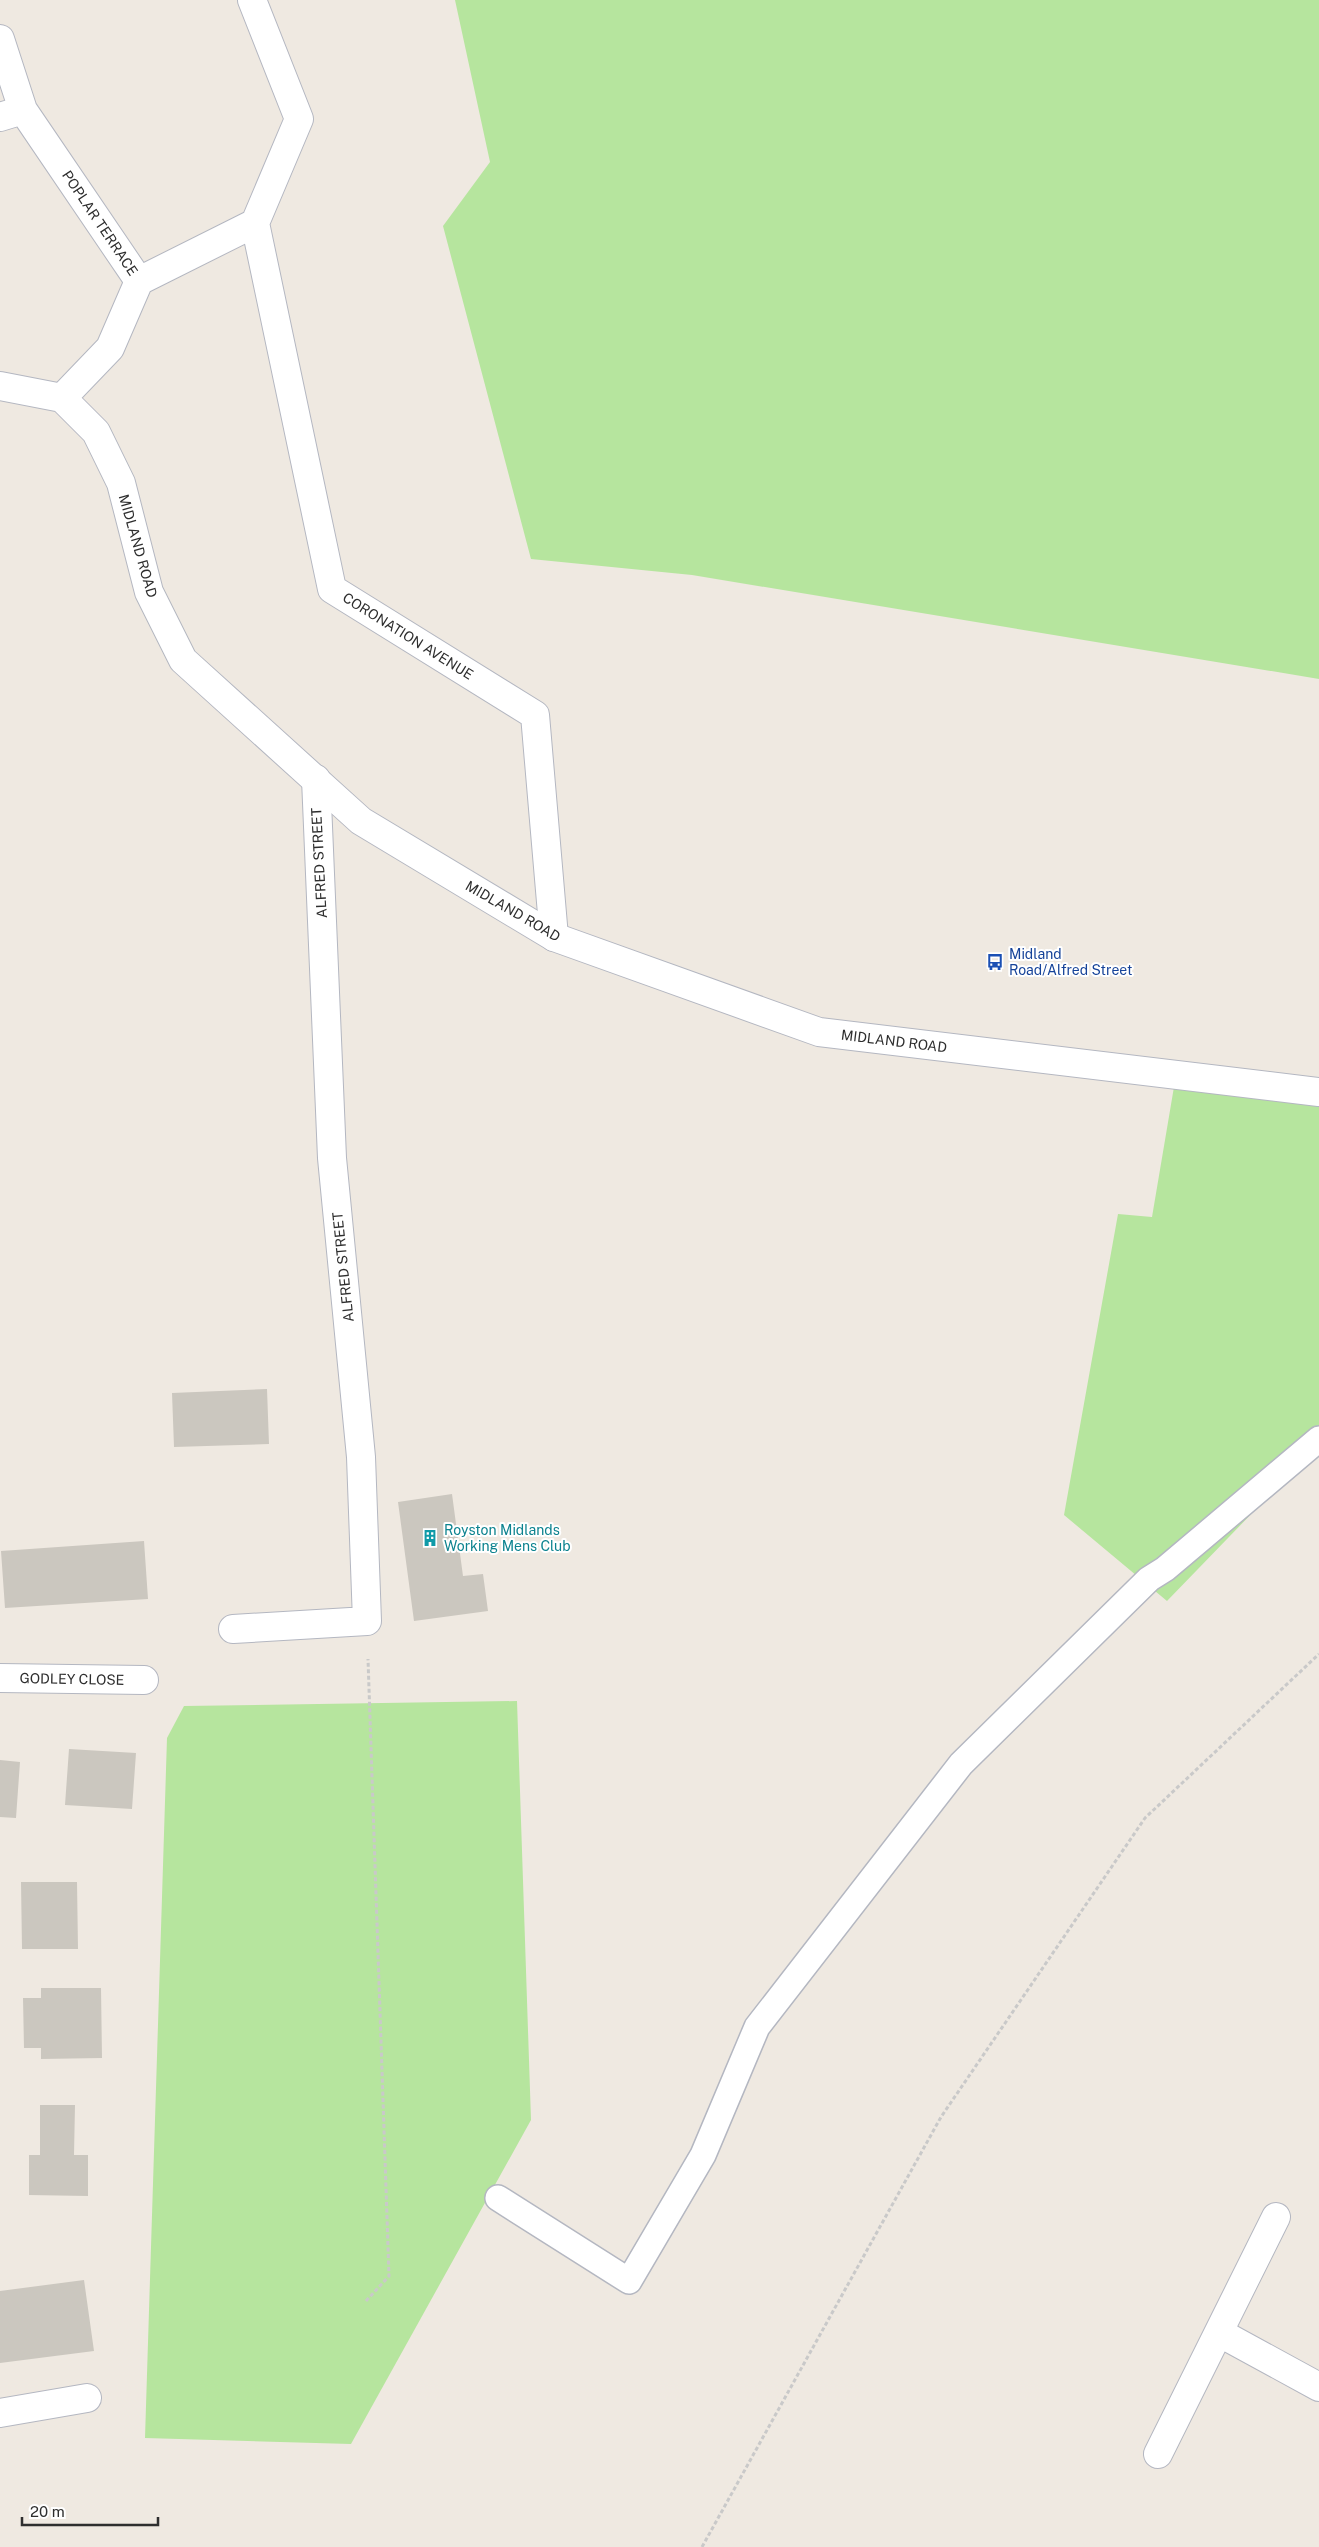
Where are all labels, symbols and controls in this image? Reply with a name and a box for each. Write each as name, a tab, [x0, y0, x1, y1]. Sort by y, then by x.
street label: POPLAR TERRACE	[59, 167, 141, 279]
street label: MIDLAND ROAD	[116, 492, 160, 600]
street label: CORONATION AVENUE	[340, 589, 476, 683]
street label: ALFRED STREET	[308, 807, 330, 919]
street label: MIDLAND ROAD	[463, 877, 563, 945]
place label: Midland Road/Alfred Street	[1009, 946, 1132, 978]
bus stop icon: Midland Road/Alfred Street	[985, 952, 1005, 972]
street label: MIDLAND ROAD	[840, 1027, 948, 1055]
street label: ALFRED STREET	[329, 1211, 357, 1323]
place label: Royston Midlands Working Mens Club	[444, 1522, 571, 1554]
building icon: Royston Midlands Working Mens Club	[420, 1528, 440, 1548]
street label: GODLEY CLOSE	[20, 1670, 124, 1688]
scale bar	[22, 2494, 159, 2526]
text: 20 m	[30, 2503, 65, 2520]

